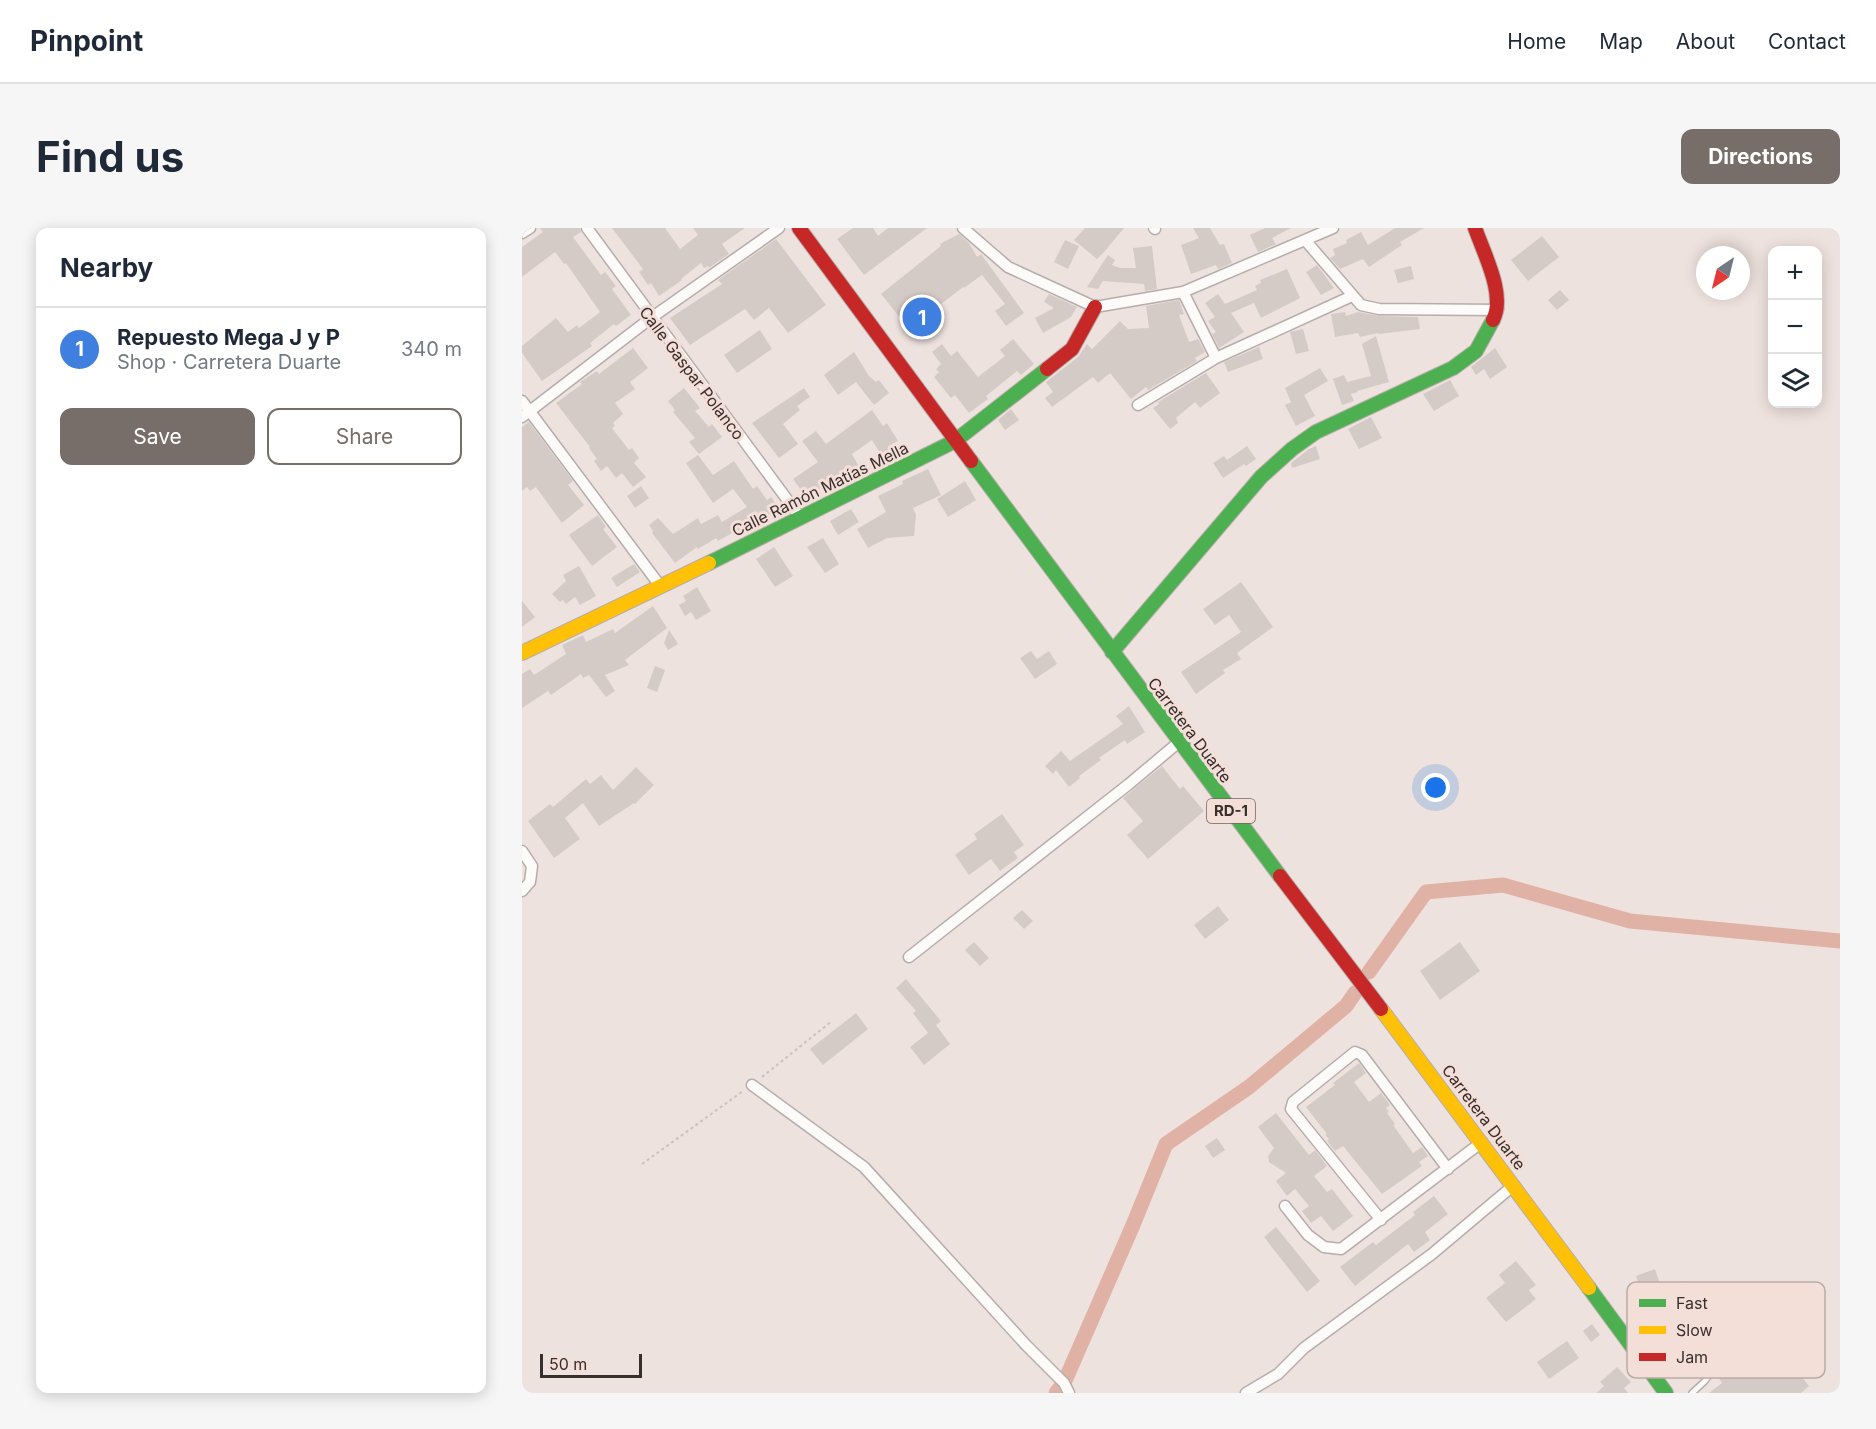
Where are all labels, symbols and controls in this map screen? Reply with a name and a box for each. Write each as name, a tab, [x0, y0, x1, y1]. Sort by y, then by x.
text: Pinpoint	[30, 24, 143, 58]
text: Home	[1507, 29, 1566, 54]
text: Map	[1599, 29, 1643, 54]
text: About	[1676, 29, 1735, 54]
text: Contact	[1768, 29, 1846, 54]
button: Directions	[1681, 129, 1840, 184]
text: Find us	[36, 131, 184, 182]
north arrow	[1696, 246, 1750, 300]
map controls	[1768, 246, 1822, 408]
button: +	[1768, 246, 1822, 300]
text: Nearby	[60, 252, 153, 283]
pin: 1	[902, 294, 942, 340]
button: −	[1768, 300, 1822, 354]
street label: Calle Gaspar Polanco	[635, 302, 749, 444]
text: Repuesto Mega J y P	[117, 324, 340, 350]
text: 1	[75, 337, 84, 361]
text: 340 m	[401, 337, 462, 361]
text: Shop · Carretera Duarte	[117, 350, 341, 374]
button: layers	[1768, 354, 1822, 408]
button: Save	[60, 408, 255, 465]
button: Share	[267, 408, 462, 465]
street label: Calle Ramón Matías Mella	[728, 437, 912, 541]
street label: Carretera Duarte	[1144, 673, 1236, 787]
your location	[1421, 773, 1450, 802]
road number: RD-1	[1207, 799, 1255, 823]
street label: Carretera Duarte	[1438, 1060, 1530, 1174]
legend	[1627, 1282, 1825, 1378]
text: Fast	[1676, 1293, 1708, 1313]
text: Slow	[1676, 1320, 1713, 1340]
text: Jam	[1676, 1347, 1708, 1367]
scale bar	[540, 1351, 642, 1378]
text: 50 m	[549, 1354, 587, 1374]

